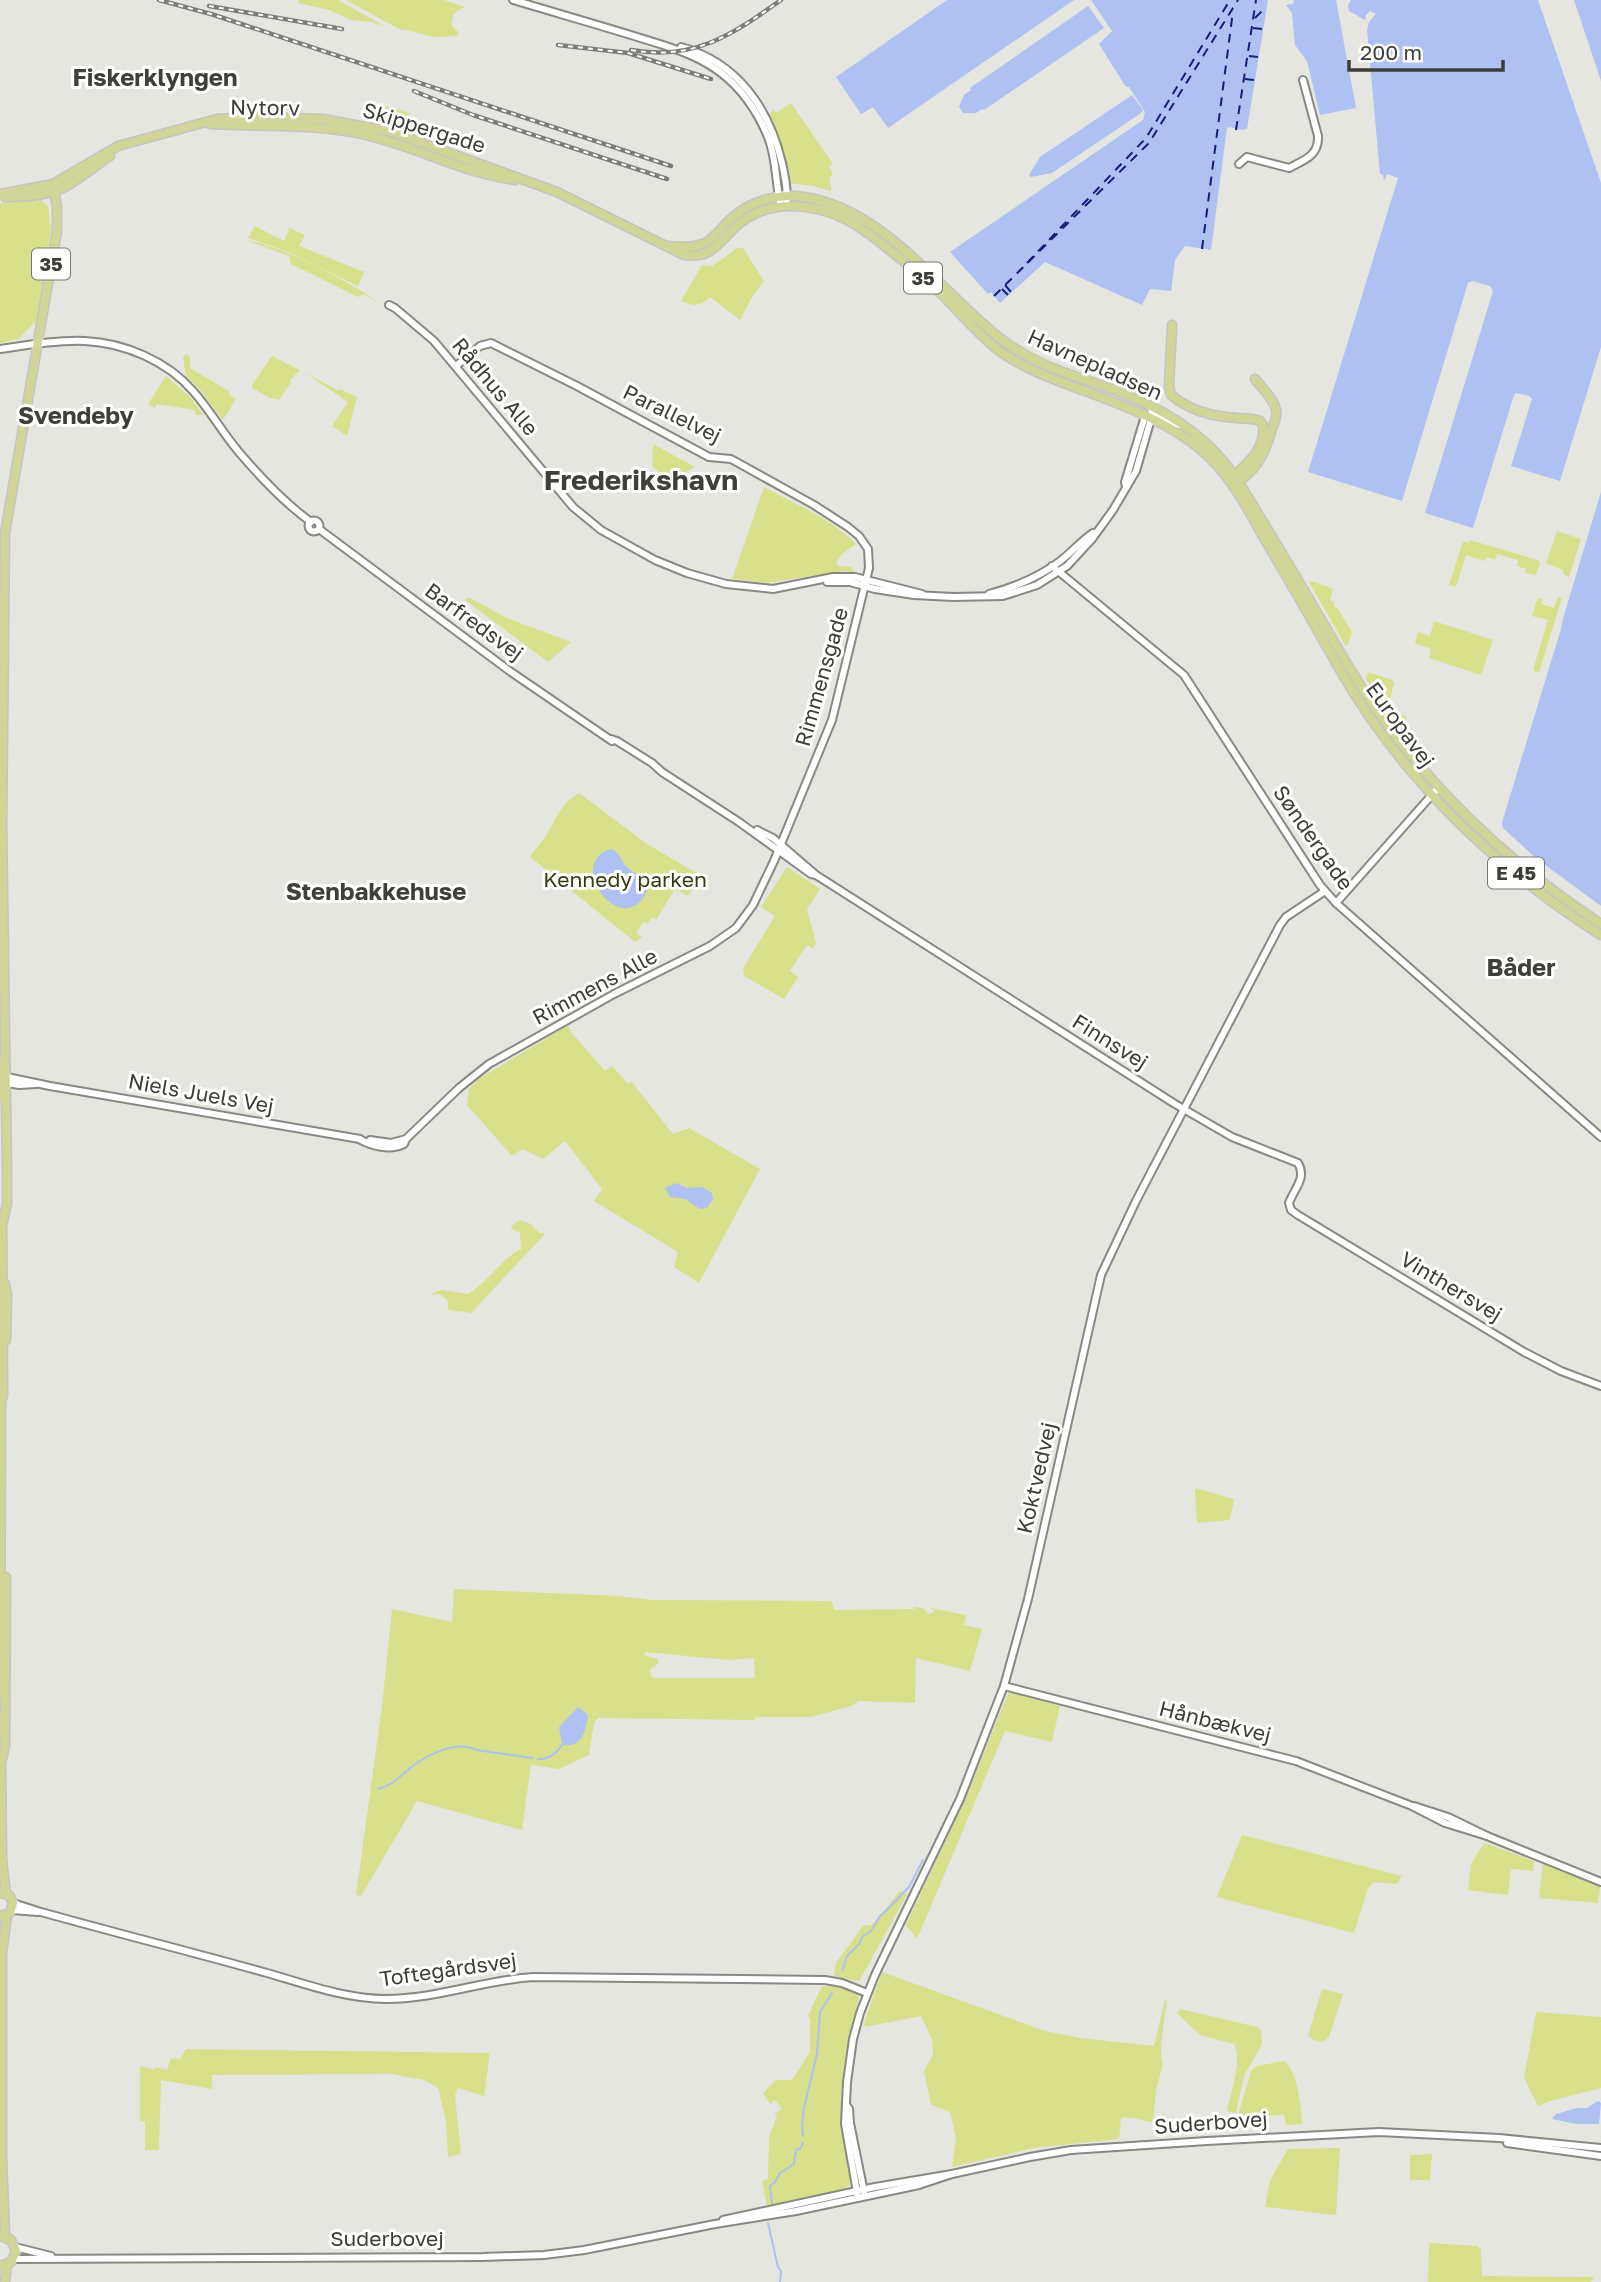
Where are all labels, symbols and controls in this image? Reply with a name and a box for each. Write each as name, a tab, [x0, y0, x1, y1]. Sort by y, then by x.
scale bar	[1349, 28, 1503, 72]
text: 200 m	[1360, 39, 1422, 65]
district label: Fiskerklyngen	[72, 62, 238, 91]
street label: Nytorv	[230, 93, 300, 121]
street label: Skippergade	[360, 96, 489, 158]
road number: 35	[32, 248, 70, 280]
road number: 35	[904, 262, 942, 294]
street label: Havnepladsen	[1024, 323, 1167, 405]
street label: Rådhus Alle	[447, 332, 544, 441]
street label: Parallelvej	[619, 378, 726, 448]
district label: Svendeby	[18, 400, 135, 429]
district label: Frederikshavn	[544, 463, 738, 496]
street label: Barfredsvej	[420, 577, 529, 666]
street label: Rimmensgade	[789, 604, 853, 749]
street label: Europavej	[1361, 676, 1441, 772]
street label: Søndergade	[1268, 780, 1359, 895]
road number: E 45	[1488, 858, 1544, 888]
park label: Kennedy parken	[543, 866, 707, 892]
district label: Stenbakkehuse	[286, 876, 466, 905]
street label: Rimmens Alle	[528, 942, 661, 1030]
district label: Båder	[1486, 952, 1556, 981]
street label: Finnsvej	[1068, 1008, 1153, 1074]
street label: Niels Juels Vej	[126, 1067, 276, 1119]
street label: Vinthersvej	[1396, 1246, 1507, 1327]
street label: Koktvedvej	[1011, 1420, 1061, 1536]
street label: Hånbækvej	[1157, 1695, 1274, 1747]
street label: Toftegårdsvej	[378, 1947, 518, 1991]
street label: Suderbovej	[1153, 2105, 1269, 2139]
street label: Suderbovej	[330, 2225, 444, 2251]

